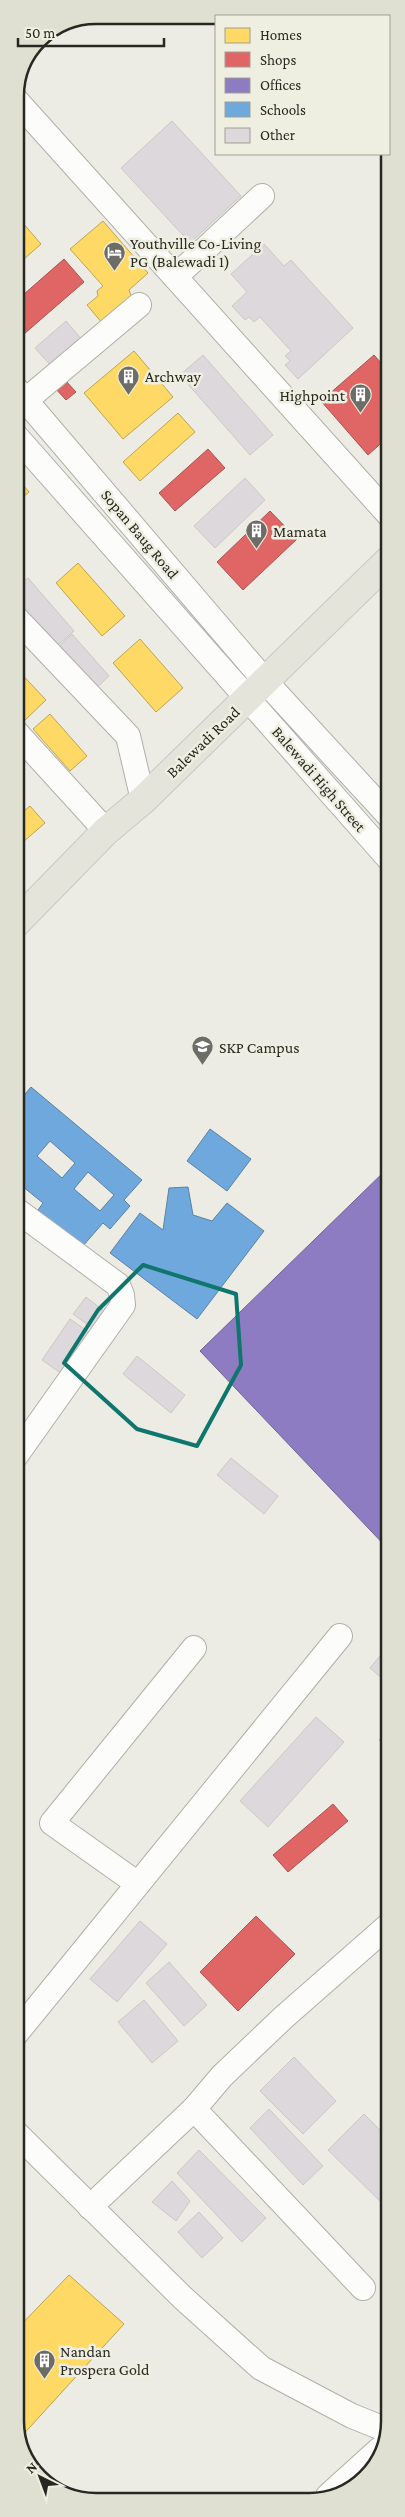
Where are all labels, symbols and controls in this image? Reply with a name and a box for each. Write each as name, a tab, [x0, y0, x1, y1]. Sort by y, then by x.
scale bar	[18, 15, 164, 47]
legend	[215, 15, 390, 155]
text: 50 m	[25, 25, 55, 41]
text: Homes	[260, 27, 302, 43]
text: Shops	[260, 52, 296, 69]
text: Offices	[260, 77, 301, 93]
text: Schools	[260, 102, 306, 118]
text: Other	[260, 127, 296, 143]
place label: Youthville Co-Living PG (Balewadi 1)	[130, 235, 261, 271]
hotel icon: Youthville Co-Living PG (Balewadi 1)	[102, 240, 126, 271]
building icon: Archway	[117, 364, 141, 395]
place label: Archway	[145, 368, 202, 386]
building icon: Highpoint	[349, 383, 373, 414]
place label: Highpoint	[280, 387, 346, 405]
street label: Sopan Baug Road	[97, 486, 182, 583]
building icon: Mamata	[245, 519, 269, 550]
place label: Mamata	[273, 523, 327, 540]
street label: Balewadi Road	[163, 703, 243, 781]
street label: Balewadi High Street	[268, 723, 370, 836]
school or university icon: SKP Campus	[191, 1035, 215, 1066]
place label: SKP Campus	[219, 1039, 299, 1057]
place label: Nandan Prospera Gold	[60, 2343, 150, 2379]
building icon: Nandan Prospera Gold	[32, 2348, 56, 2379]
north arrow	[15, 2452, 65, 2502]
text: N	[22, 2458, 41, 2476]

